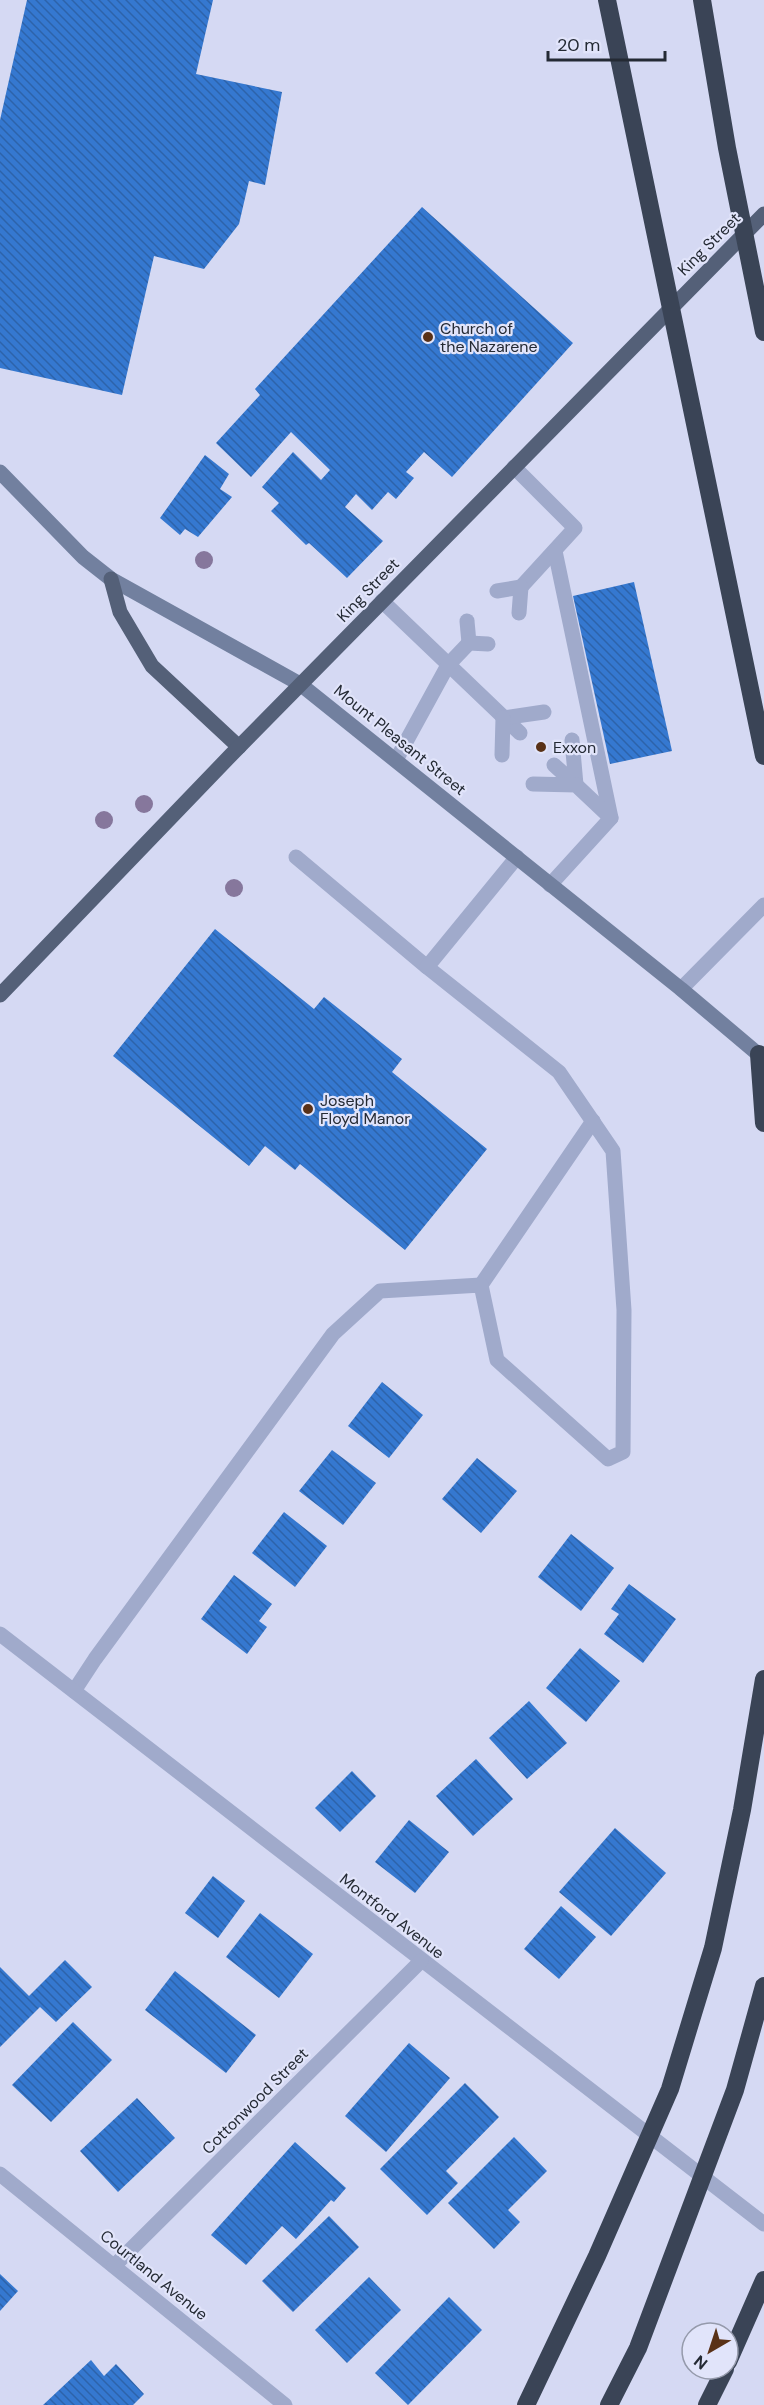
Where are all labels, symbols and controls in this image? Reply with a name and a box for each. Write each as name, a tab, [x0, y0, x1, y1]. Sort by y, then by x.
scale bar	[548, 24, 665, 62]
text: 20 m	[557, 33, 600, 57]
street label: King Street	[673, 208, 745, 280]
place label: Church of the Nazarene	[440, 318, 538, 357]
marker: Church of the Nazarene	[421, 330, 435, 344]
street label: King Street	[332, 554, 404, 626]
street label: Mount Pleasant Street	[330, 680, 470, 800]
place label: Exxon	[553, 737, 596, 758]
marker: Exxon	[534, 740, 548, 754]
place label: Joseph Floyd Manor	[320, 1090, 410, 1129]
marker: Joseph Floyd Manor	[301, 1102, 315, 1116]
street label: Montford Avenue	[335, 1869, 449, 1963]
street label: Cottonwood Street	[197, 2043, 313, 2159]
street label: Courtland Avenue	[96, 2225, 212, 2325]
north arrow	[680, 2321, 740, 2381]
text: N	[690, 2350, 712, 2374]

